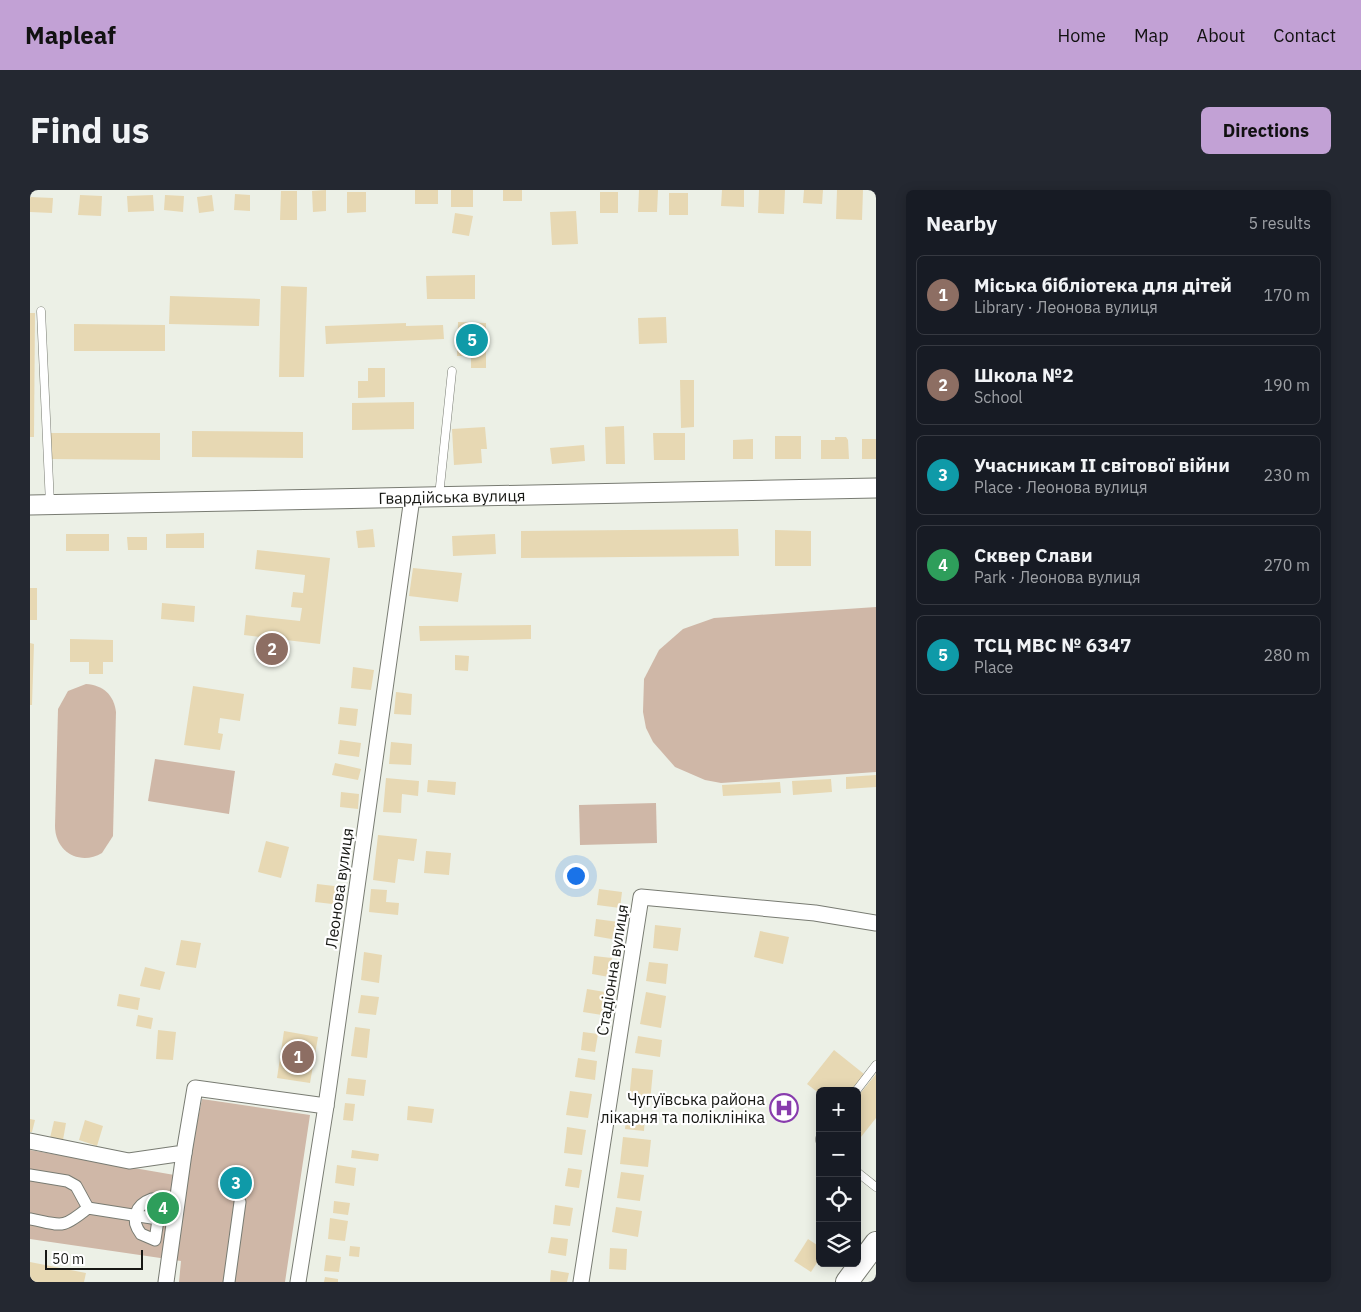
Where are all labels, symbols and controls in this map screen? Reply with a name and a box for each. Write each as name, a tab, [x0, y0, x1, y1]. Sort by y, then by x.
text: Mapleaf	[25, 19, 116, 51]
text: Home	[1058, 24, 1106, 47]
text: Map	[1134, 24, 1169, 47]
text: About	[1197, 24, 1245, 47]
text: Contact	[1273, 24, 1336, 47]
text: Find us	[30, 107, 149, 153]
button: Directions	[1201, 107, 1331, 154]
text: Nearby	[926, 209, 997, 237]
text: 5 results	[1248, 213, 1311, 233]
text: Міська бібліотека для дітей	[974, 273, 1232, 297]
text: 1	[938, 285, 948, 305]
text: 170 m	[1263, 285, 1310, 305]
text: Library · Леонова вулиця	[974, 297, 1158, 317]
pin: 5	[456, 321, 488, 359]
text: Школа №2	[974, 363, 1074, 387]
text: 2	[938, 375, 948, 395]
text: 190 m	[1263, 375, 1310, 395]
text: School	[974, 387, 1023, 407]
text: Учасникам II світової війни	[974, 453, 1230, 477]
text: 3	[938, 465, 948, 485]
text: 230 m	[1263, 465, 1310, 485]
text: Place · Леонова вулиця	[974, 477, 1147, 497]
street label: Гвардійська вулиця	[378, 485, 526, 508]
text: Сквер Слави	[974, 543, 1093, 567]
text: 4	[938, 555, 948, 575]
text: 270 m	[1263, 555, 1310, 575]
text: Park · Леонова вулиця	[974, 567, 1141, 587]
pin: 2	[256, 630, 288, 668]
text: ТСЦ МВС № 6347	[974, 633, 1131, 657]
text: 5	[938, 645, 948, 665]
text: 280 m	[1263, 645, 1310, 665]
text: Place	[974, 657, 1013, 677]
street label: Леонова вулиця	[321, 827, 357, 949]
your location	[563, 863, 589, 889]
street label: Стадіонна вулиця	[592, 903, 632, 1037]
pin: 1	[282, 1038, 314, 1076]
map controls	[816, 1087, 861, 1267]
button: +	[816, 1087, 861, 1132]
place label: Чугуївська района лікарня та поліклініка	[601, 1089, 765, 1127]
hospital icon: Чугуївська района лікарня та поліклініка	[769, 1093, 799, 1123]
button: −	[816, 1132, 861, 1177]
pin: 3	[220, 1164, 252, 1202]
button: locate	[816, 1177, 861, 1222]
pin: 4	[147, 1189, 179, 1227]
button: layers	[816, 1222, 861, 1267]
scale bar	[45, 1247, 142, 1270]
text: 50 m	[52, 1250, 84, 1268]

